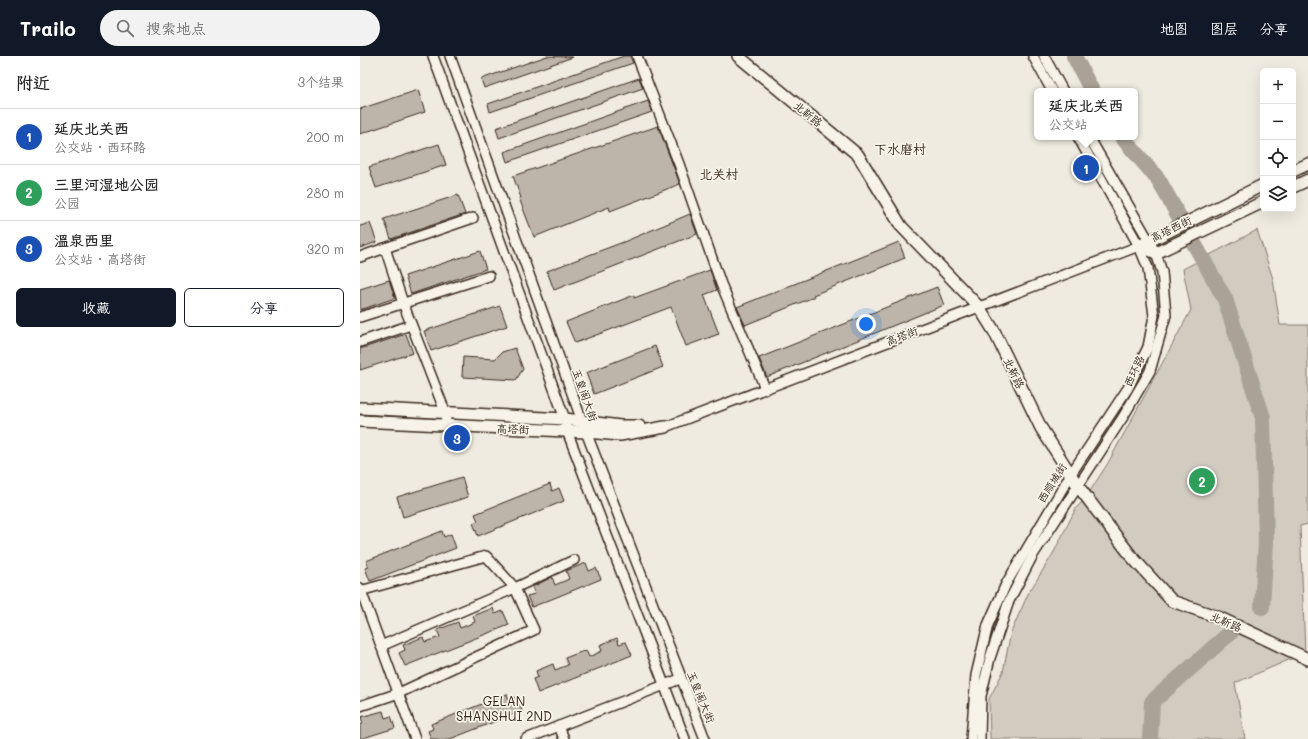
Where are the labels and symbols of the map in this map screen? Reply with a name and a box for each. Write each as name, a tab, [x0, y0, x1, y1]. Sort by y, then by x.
street label: 北靳路	[791, 97, 826, 130]
district label: 下水磨村	[874, 140, 926, 157]
pin: 1	[1073, 153, 1099, 183]
district label: 北关村	[699, 165, 739, 182]
street label: 高塔西街	[1148, 212, 1195, 245]
your location	[856, 314, 876, 334]
street label: 高塔街	[884, 322, 921, 348]
street label: 西环路	[1120, 353, 1147, 389]
street label: 北靳路	[1000, 355, 1028, 391]
street label: 玉皇阁大街	[569, 366, 602, 424]
street label: 高塔街	[496, 420, 531, 437]
pin: 3	[444, 423, 470, 453]
street label: 西顺城街	[1034, 459, 1070, 505]
pin: 2	[1189, 466, 1215, 496]
street label: 北靳路	[1208, 608, 1244, 635]
street label: 玉皇阁大街	[684, 669, 719, 726]
district label: GELAN SHANSHUI 2ND	[456, 692, 552, 724]

